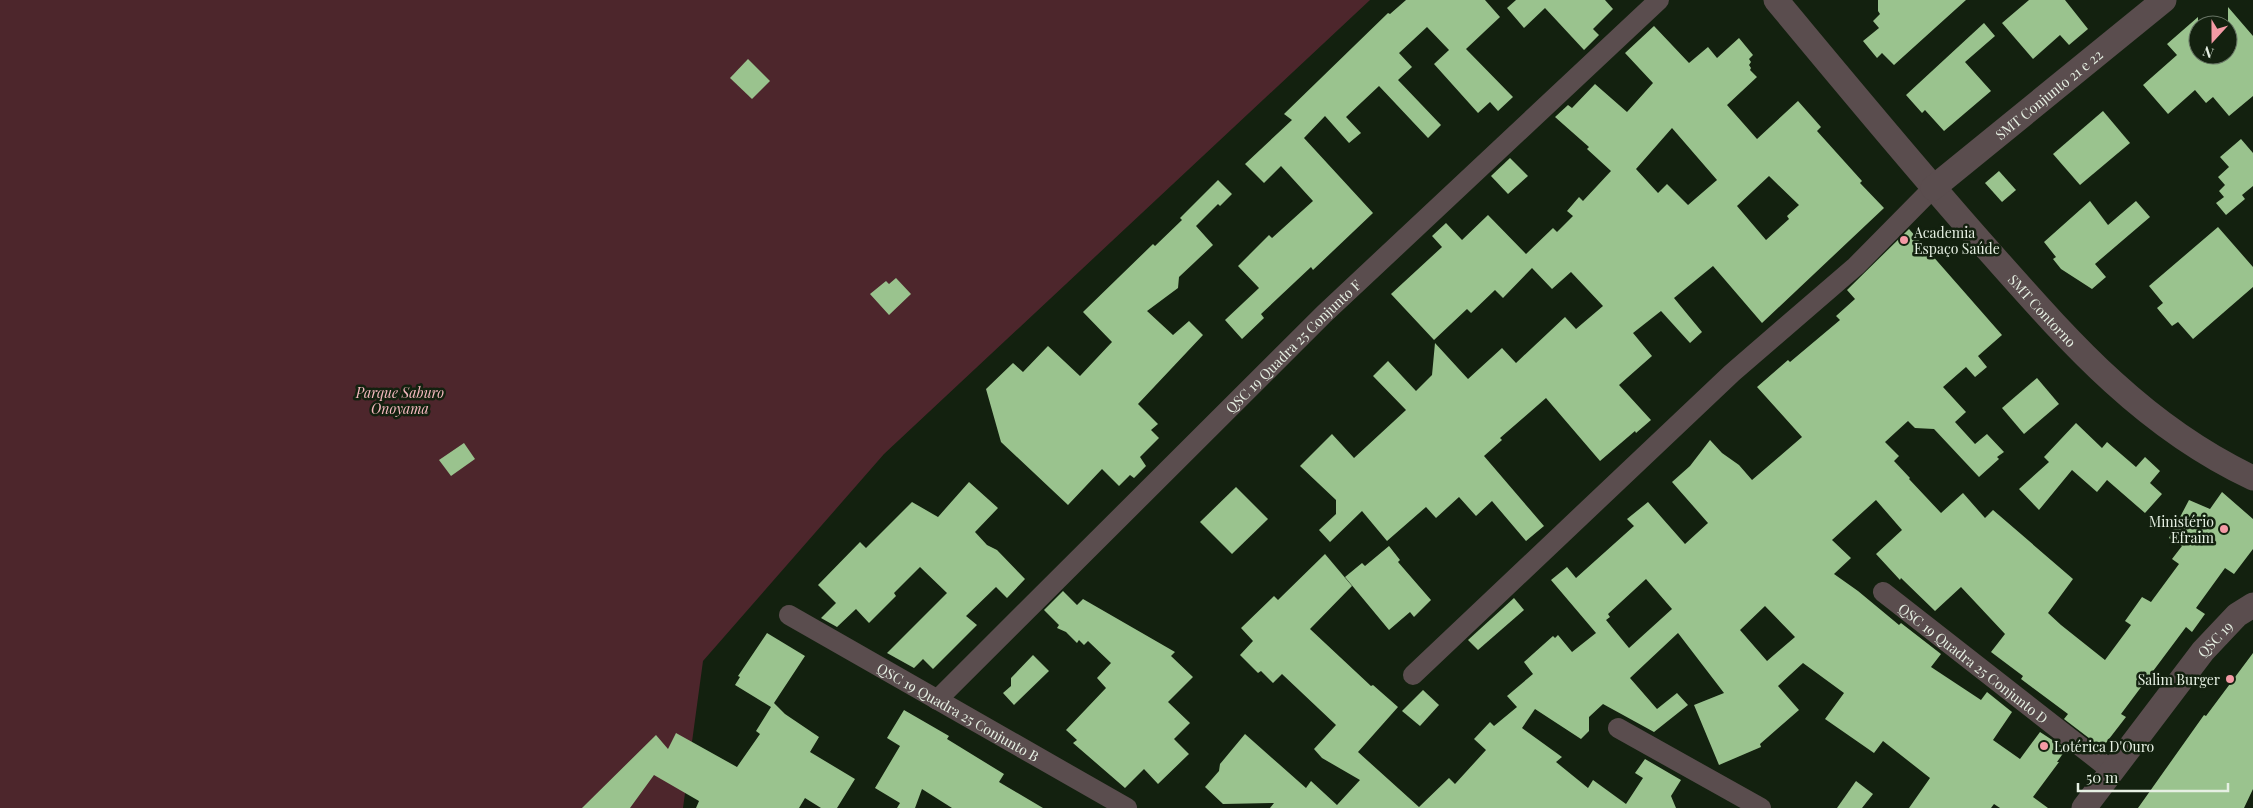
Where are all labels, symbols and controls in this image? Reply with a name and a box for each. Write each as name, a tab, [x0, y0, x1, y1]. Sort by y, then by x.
north arrow	[2188, 15, 2238, 65]
text: N	[2200, 42, 2216, 63]
street label: SMT Conjunto 21 e 22	[1991, 44, 2106, 143]
place label: Academia Espaço Saúde	[1913, 223, 2000, 258]
marker: Academia Espaço Saúde	[1898, 234, 1910, 246]
street label: SMT Contorno	[2004, 270, 2081, 351]
street label: QSC 19 Quadra 25 Conjunto F	[1221, 275, 1365, 417]
park label: Parque Saburo Onoyama	[355, 383, 444, 418]
place label: Ministério Efraim	[2149, 512, 2215, 547]
marker: Ministério Efraim	[2218, 523, 2230, 535]
street label: QSC 19 Quadra 25 Conjunto D	[1895, 598, 2052, 727]
street label: QSC 19	[2193, 616, 2236, 661]
street label: QSC 19 Quadra 25 Conjunto B	[874, 658, 1043, 766]
place label: Salim Burger	[2138, 670, 2221, 689]
marker: Salim Burger	[2224, 673, 2236, 685]
place label: Lotérica D'Ouro	[2054, 737, 2155, 756]
marker: Lotérica D'Ouro	[2038, 740, 2050, 752]
scale bar	[2078, 760, 2228, 792]
text: 50 m	[2086, 767, 2119, 787]

